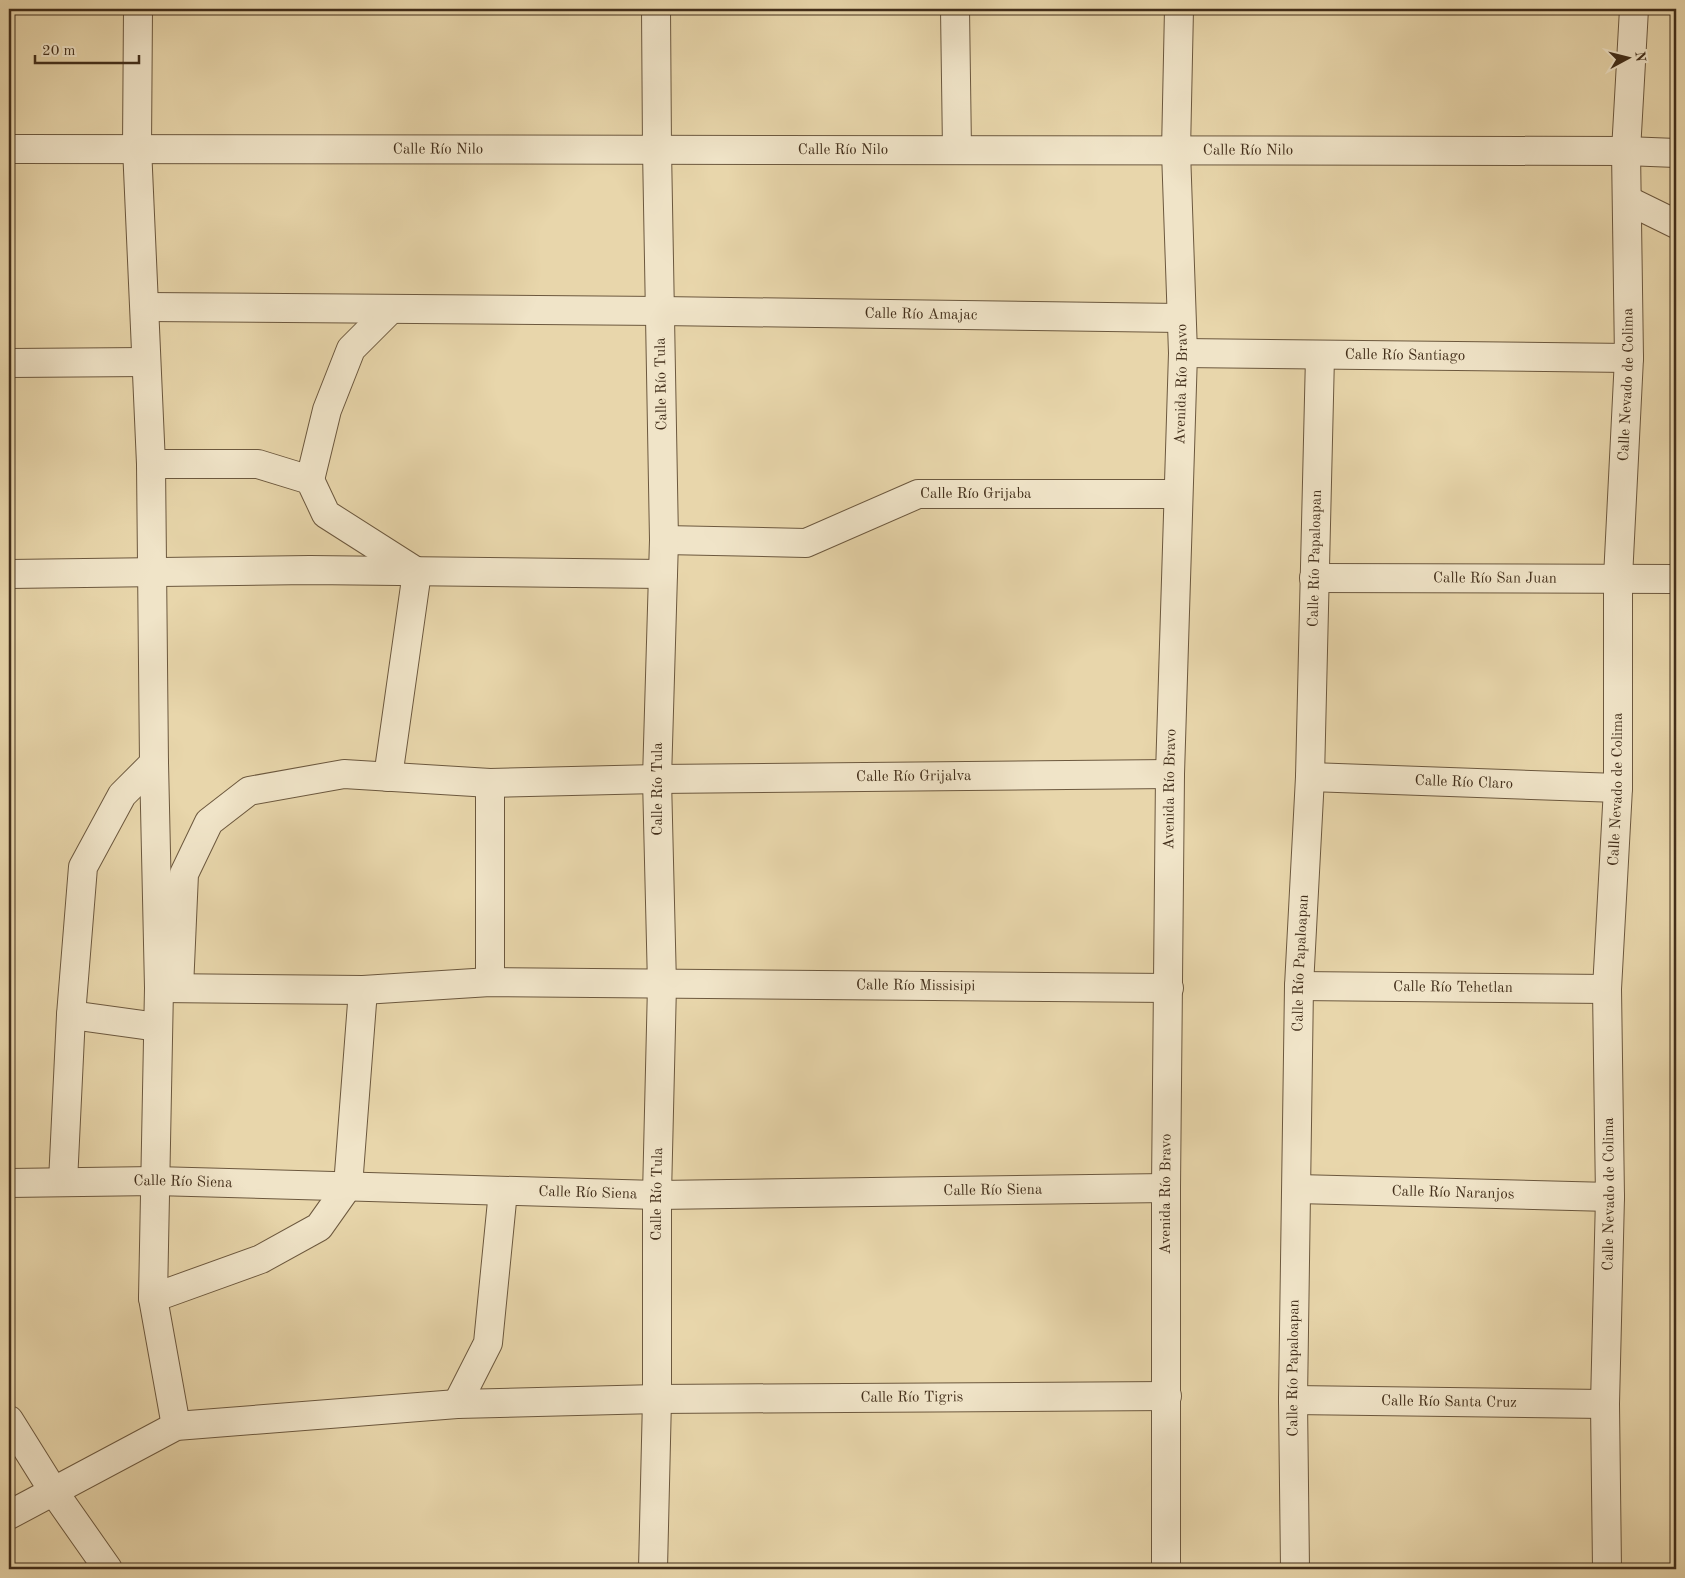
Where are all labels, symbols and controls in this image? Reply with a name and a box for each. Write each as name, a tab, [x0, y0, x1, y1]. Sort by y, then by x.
scale bar	[35, 32, 139, 64]
north arrow	[1602, 32, 1652, 82]
text: 20 m	[42, 44, 76, 59]
text: N	[1632, 50, 1648, 63]
street label: Calle Río Nilo	[393, 142, 483, 157]
street label: Calle Río Nilo	[798, 142, 888, 158]
street label: Calle Río Nilo	[1203, 143, 1293, 158]
street label: Calle Río Amajac	[864, 306, 978, 323]
street label: Calle Nevado de Colima	[1616, 307, 1637, 462]
street label: Avenida Río Bravo	[1173, 324, 1191, 445]
street label: Calle Río Tula	[654, 337, 670, 431]
street label: Calle Río Santiago	[1345, 347, 1465, 364]
street label: Calle Río Grijaba	[920, 487, 1032, 502]
street label: Calle Río Papaloapan	[1306, 489, 1324, 627]
street label: Calle Río San Juan	[1433, 571, 1557, 586]
street label: Calle Nevado de Colima	[1606, 712, 1626, 866]
street label: Avenida Río Bravo	[1162, 728, 1179, 850]
street label: Calle Río Tula	[651, 742, 666, 836]
street label: Calle Río Grijalva	[856, 768, 972, 785]
street label: Calle Río Claro	[1414, 773, 1513, 792]
street label: Calle Río Papaloapan	[1291, 894, 1311, 1032]
street label: Calle Río Missisipi	[856, 978, 975, 994]
street label: Calle Río Tehetlan	[1393, 979, 1513, 996]
street label: Calle Nevado de Colima	[1601, 1117, 1618, 1271]
street label: Avenida Río Bravo	[1159, 1133, 1174, 1254]
street label: Calle Río Tula	[650, 1147, 666, 1241]
street label: Calle Río Siena	[133, 1174, 233, 1191]
street label: Calle Río Siena	[943, 1182, 1043, 1199]
street label: Calle Río Siena	[538, 1184, 638, 1202]
street label: Calle Río Naranjos	[1391, 1184, 1514, 1202]
street label: Calle Río Papaloapan	[1285, 1299, 1302, 1437]
street label: Calle Río Tigris	[860, 1390, 963, 1405]
street label: Calle Río Santa Cruz	[1381, 1394, 1517, 1410]

